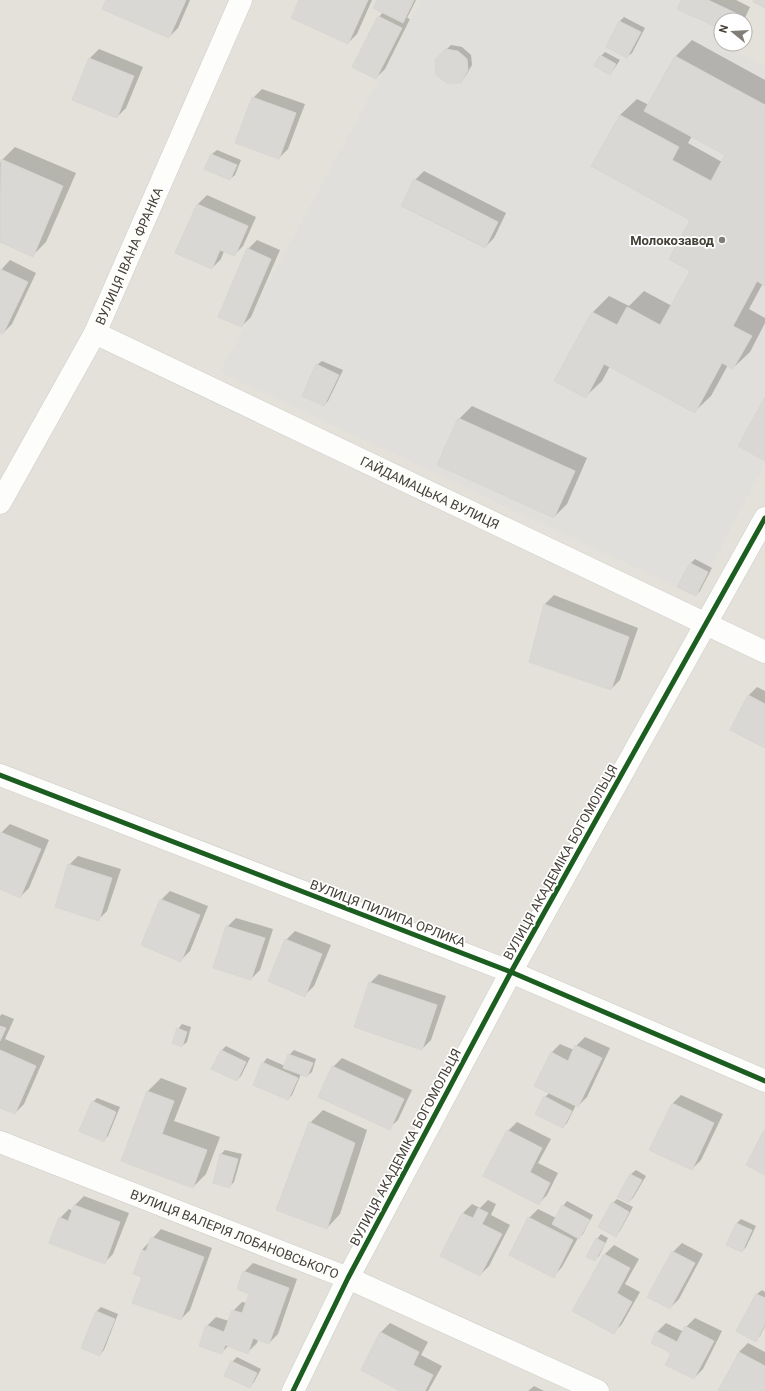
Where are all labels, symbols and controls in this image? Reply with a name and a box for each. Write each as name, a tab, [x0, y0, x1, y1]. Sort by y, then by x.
north arrow	[713, 12, 753, 52]
text: N	[717, 23, 731, 35]
street label: ВУЛИЦЯ ІВАНА ФРАНКА	[93, 184, 166, 327]
place label: Молокозавод	[630, 233, 714, 248]
marker: Молокозавод	[717, 235, 727, 245]
street label: ГАЙДАМАЦЬКА ВУЛИЦЯ	[358, 453, 502, 532]
street label: ВУЛИЦЯ АКАДЕМІКА БОГОМОЛЬЦЯ	[500, 762, 621, 963]
street label: ВУЛИЦЯ ПИЛИПА ОРЛИКА	[308, 877, 468, 950]
street label: ВУЛИЦЯ АКАДЕМІКА БОГОМОЛЬЦЯ	[347, 1046, 464, 1248]
street label: ВУЛИЦЯ ВАЛЕРІЯ ЛОБАНОВСЬКОГО	[128, 1187, 341, 1282]

